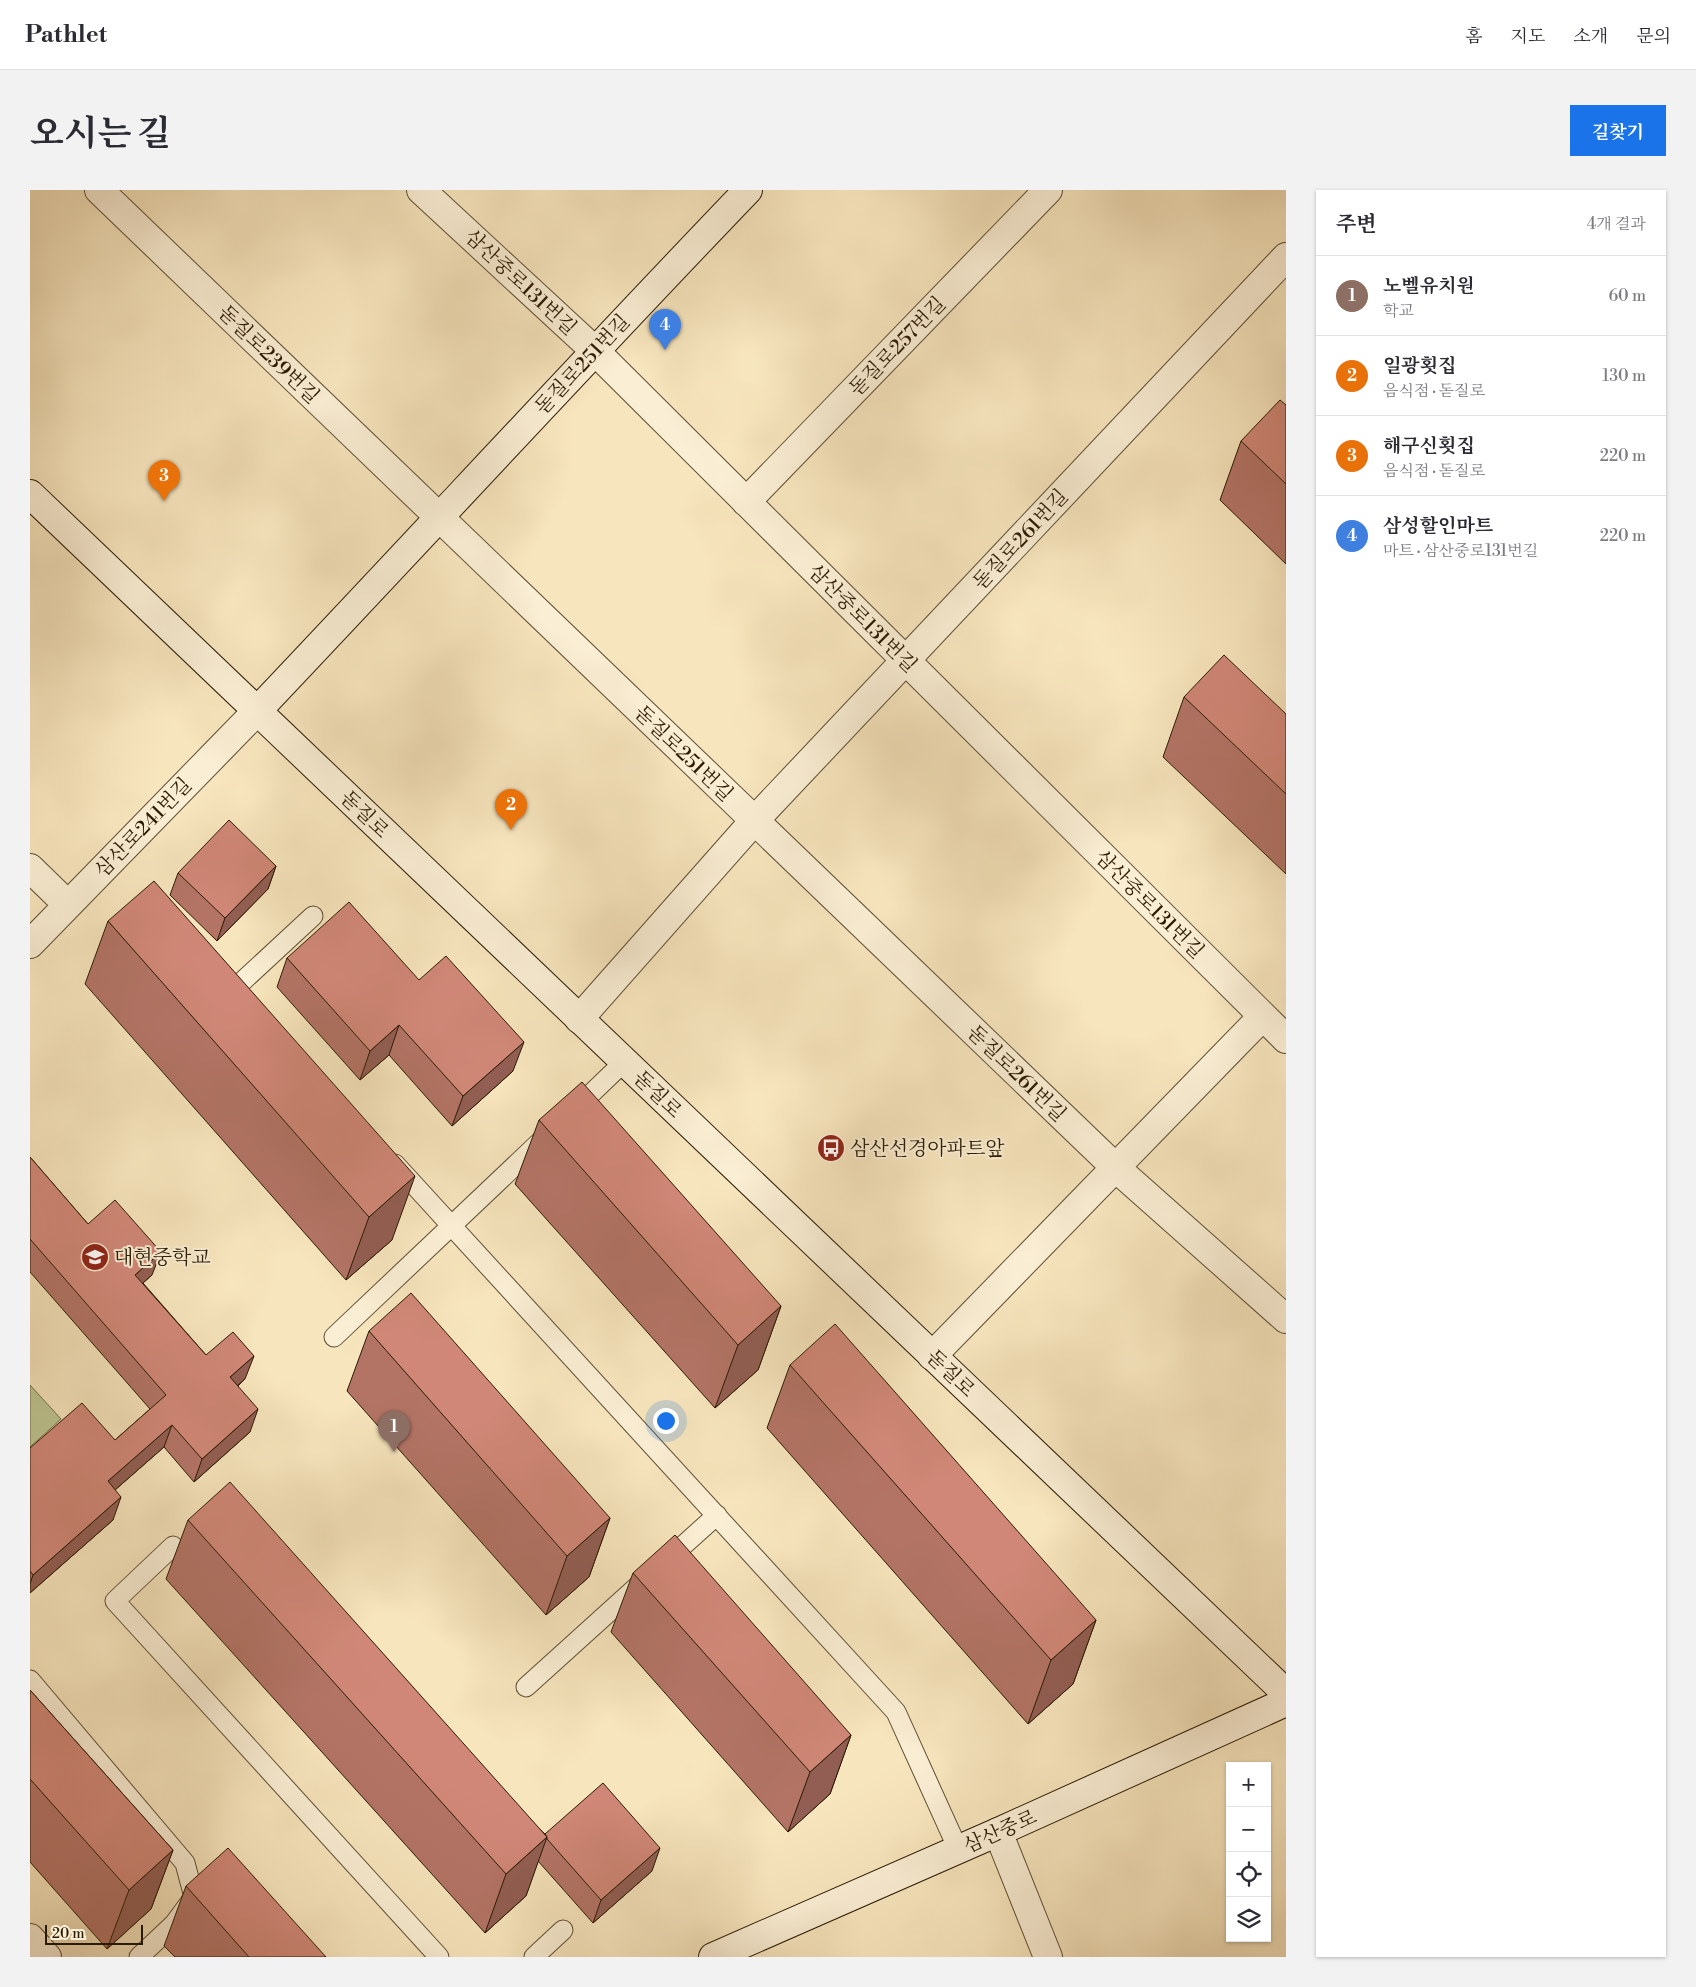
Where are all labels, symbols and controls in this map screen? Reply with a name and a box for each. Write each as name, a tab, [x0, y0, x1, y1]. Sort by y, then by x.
text: Pathlet	[25, 20, 107, 50]
text: 홈	[1465, 25, 1483, 48]
text: 지도	[1511, 25, 1545, 48]
text: 소개	[1573, 25, 1608, 48]
text: 문의	[1636, 25, 1671, 48]
button: 길찾기	[1570, 105, 1666, 156]
text: 오시는 길	[30, 113, 171, 156]
text: 주변	[1336, 212, 1377, 238]
text: 4개 결과	[1587, 214, 1646, 234]
street label: 삼산중로131번길	[459, 225, 581, 341]
text: 노벨유치원	[1383, 274, 1475, 298]
text: 1	[1348, 286, 1356, 306]
text: 60 m	[1608, 286, 1646, 306]
street label: 돋질로257번길	[844, 292, 952, 402]
street label: 돋질로239번길	[212, 301, 324, 410]
text: 학교	[1383, 301, 1414, 321]
pin: 4	[649, 309, 681, 350]
street label: 돋질로251번길	[530, 310, 636, 420]
text: 일광횟집	[1383, 354, 1456, 378]
text: 2	[1347, 366, 1357, 386]
text: 130 m	[1602, 366, 1646, 386]
text: 음식점 · 돋질로	[1383, 381, 1485, 401]
text: 해구신횟집	[1383, 434, 1475, 458]
text: 3	[1347, 446, 1357, 466]
text: 220 m	[1600, 446, 1646, 466]
pin: 3	[148, 460, 180, 501]
text: 음식점 · 돋질로	[1383, 461, 1485, 481]
street label: 돋질로261번길	[968, 485, 1074, 595]
text: 삼성할인마트	[1383, 514, 1493, 538]
text: 4	[1347, 526, 1357, 546]
text: 220 m	[1600, 526, 1646, 546]
text: 마트 · 삼산중로131번길	[1383, 541, 1538, 561]
street label: 삼산중로131번길	[802, 559, 922, 679]
street label: 돋질로251번길	[628, 701, 738, 807]
street label: 삼산로241번길	[90, 773, 198, 883]
street label: 돋질로	[334, 786, 393, 844]
pin: 2	[495, 789, 527, 830]
street label: 삼산중로131번길	[1089, 845, 1209, 965]
street label: 돋질로261번길	[961, 1021, 1071, 1128]
street label: 돋질로	[627, 1066, 686, 1124]
bus stop icon: 삼산선경아파트앞	[816, 1133, 846, 1163]
place label: 삼산선경아파트앞	[850, 1137, 1005, 1162]
school or university icon: 대현중학교	[80, 1242, 110, 1272]
place label: 대현중학교	[114, 1246, 211, 1271]
street label: 돋질로	[920, 1345, 979, 1403]
your location	[653, 1408, 679, 1434]
pin: 1	[378, 1411, 410, 1452]
map controls	[1226, 1762, 1271, 1942]
button: +	[1226, 1762, 1271, 1807]
street label: 삼산중로	[960, 1805, 1041, 1860]
button: −	[1226, 1807, 1271, 1852]
button: locate	[1226, 1852, 1271, 1897]
button: layers	[1226, 1897, 1271, 1942]
scale bar	[45, 1922, 142, 1945]
text: 20 m	[52, 1925, 84, 1943]

